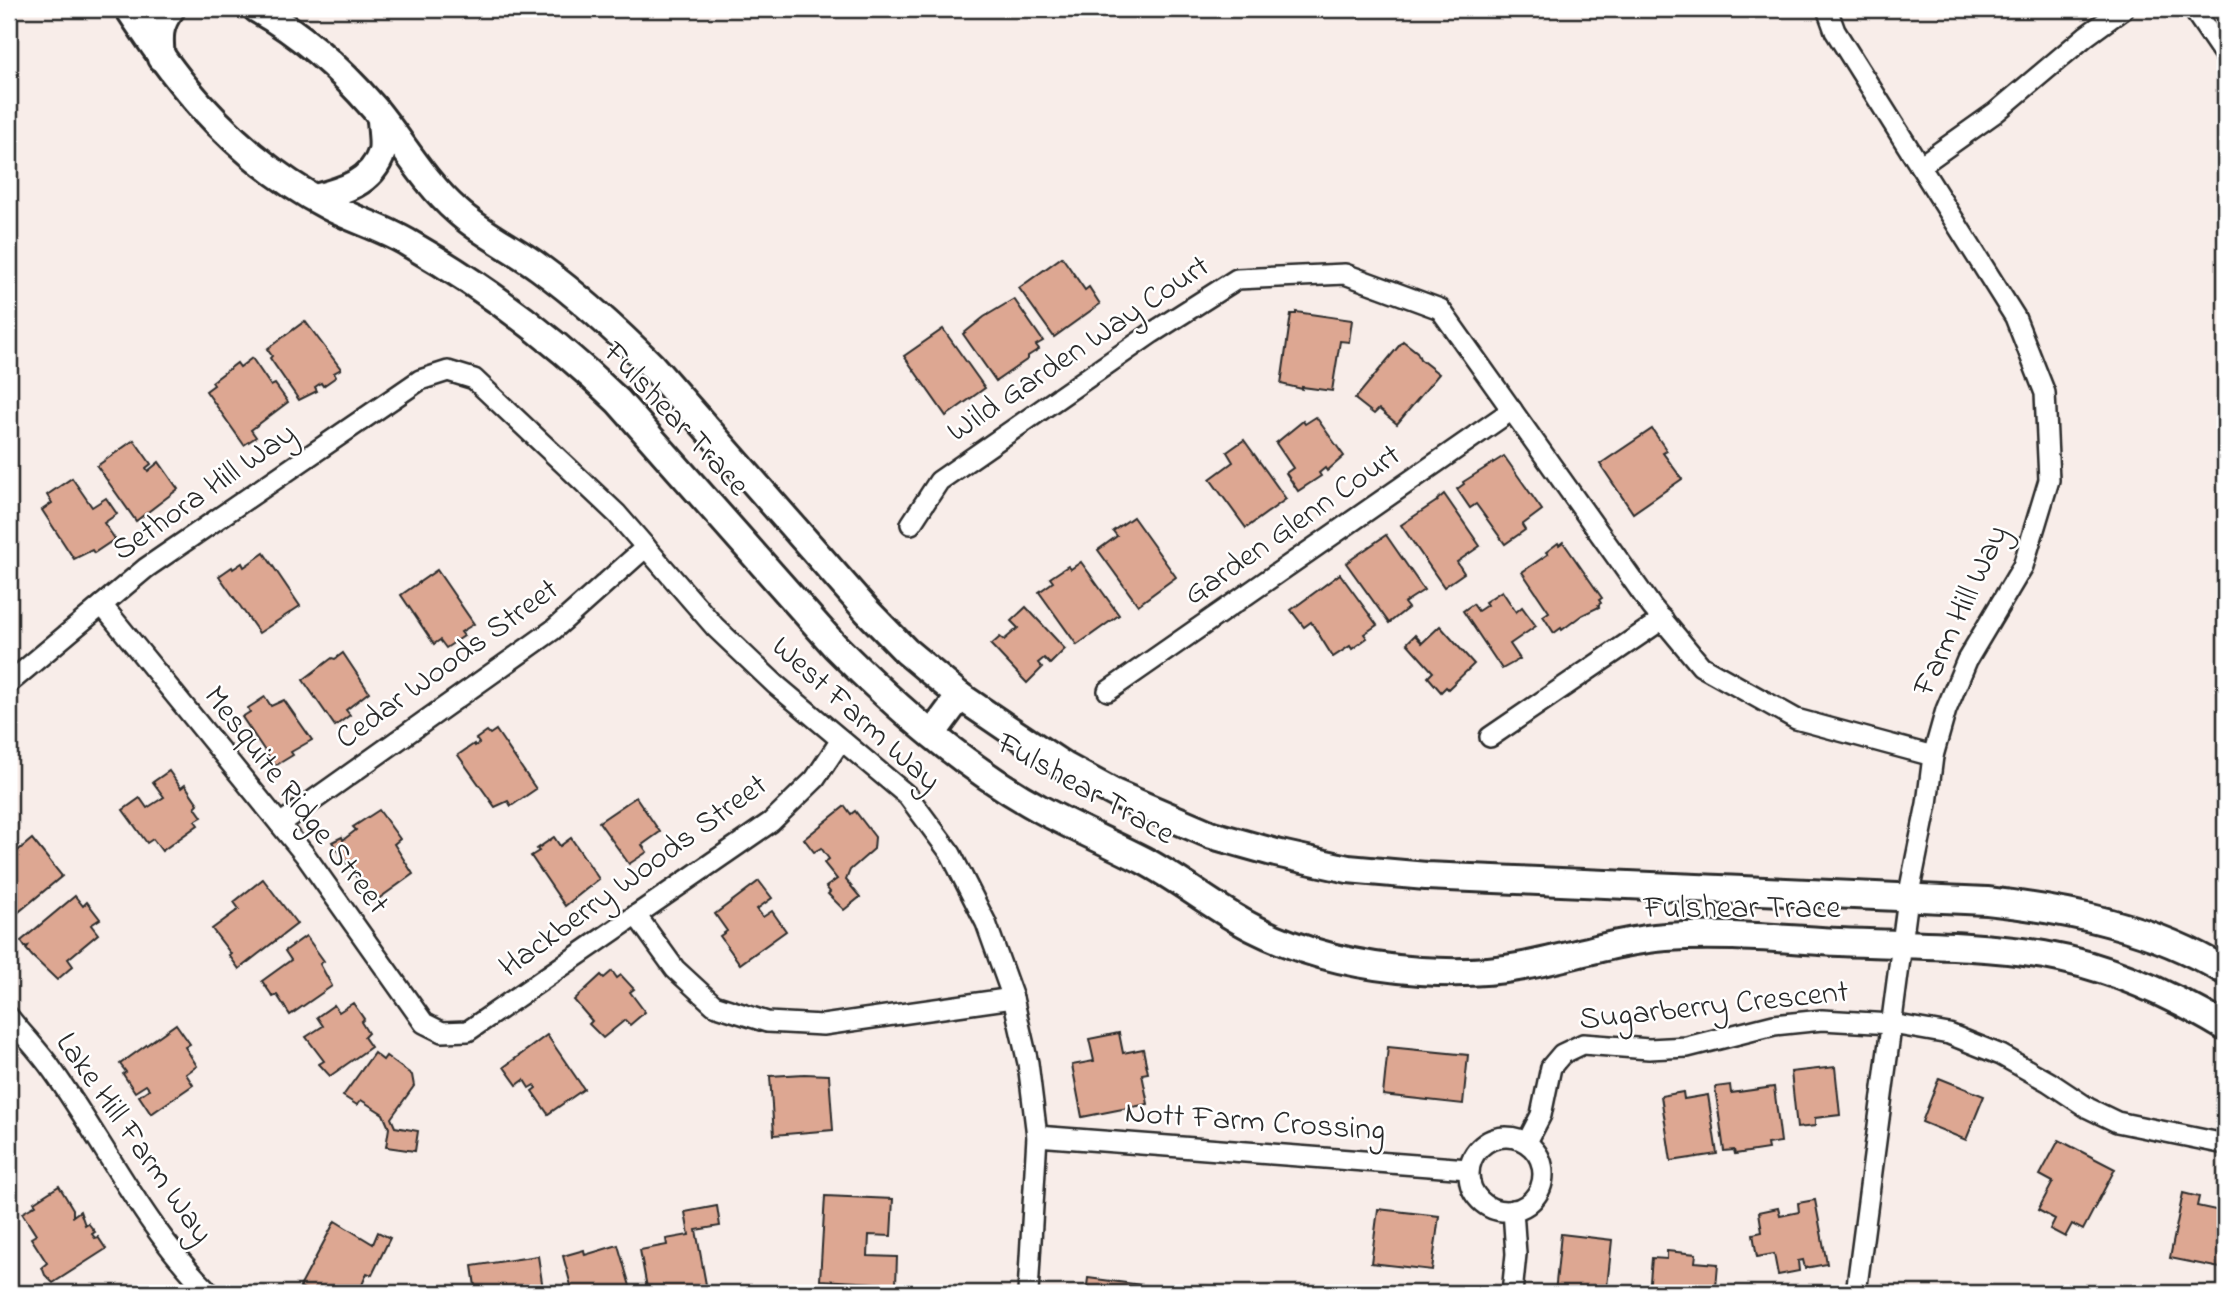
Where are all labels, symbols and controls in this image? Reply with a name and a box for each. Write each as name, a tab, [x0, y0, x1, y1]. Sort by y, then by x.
street label: Wild Garden Way Court	[938, 244, 1220, 456]
street label: Fulshear Trace	[590, 331, 760, 509]
street label: Sethora Hill Way	[103, 412, 307, 574]
street label: Garden Glenn Court	[1175, 433, 1411, 619]
street label: Farm Hill Way	[1901, 518, 2022, 705]
street label: Cedar Woods Street	[327, 568, 570, 762]
street label: West Farm Way	[759, 626, 951, 804]
street label: Mesquite Ridge Street	[191, 677, 400, 926]
street label: Fulshear Trace	[987, 721, 1183, 859]
street label: Hackberry Woods Street	[490, 763, 778, 991]
street label: Fulshear Trace	[1642, 886, 1841, 933]
street label: Sugarberry Crescent	[1577, 969, 1851, 1045]
street label: Lake Hill Farm Way	[42, 1023, 224, 1255]
street label: Nott Farm Crossing	[1123, 1090, 1387, 1156]

